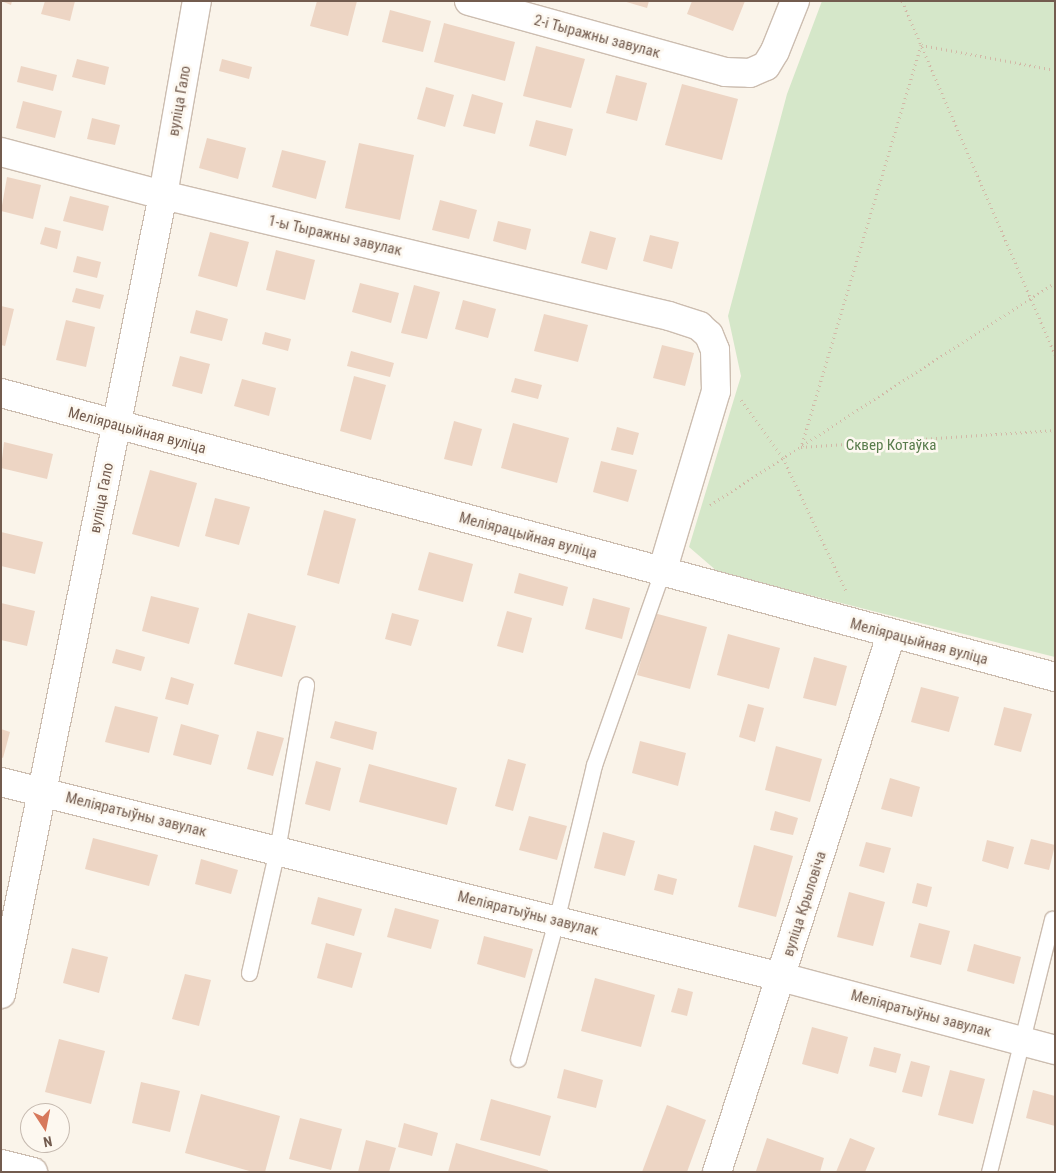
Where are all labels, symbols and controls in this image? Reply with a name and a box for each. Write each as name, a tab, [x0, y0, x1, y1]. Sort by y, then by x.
street label: 2-і Тыражны завулак	[532, 11, 662, 63]
street label: вуліца Гало	[165, 64, 195, 138]
street label: 1-ы Тыражны завулак	[266, 212, 404, 260]
street label: Меліярацыйная вуліца	[66, 404, 208, 458]
park label: Сквер Котаўка	[846, 437, 936, 455]
street label: вуліца Гало	[86, 461, 118, 535]
street label: Меліярацыйная вуліца	[457, 509, 599, 563]
street label: Меліярацыйная вуліца	[848, 615, 990, 669]
street label: Меліяратыўны завулак	[64, 789, 208, 841]
street label: вуліца Крыловіча	[780, 849, 830, 959]
street label: Меліяратыўны завулак	[456, 888, 600, 940]
street label: Меліяратыўны завулак	[849, 987, 993, 1041]
north arrow	[20, 1103, 70, 1153]
text: N	[42, 1133, 53, 1150]

